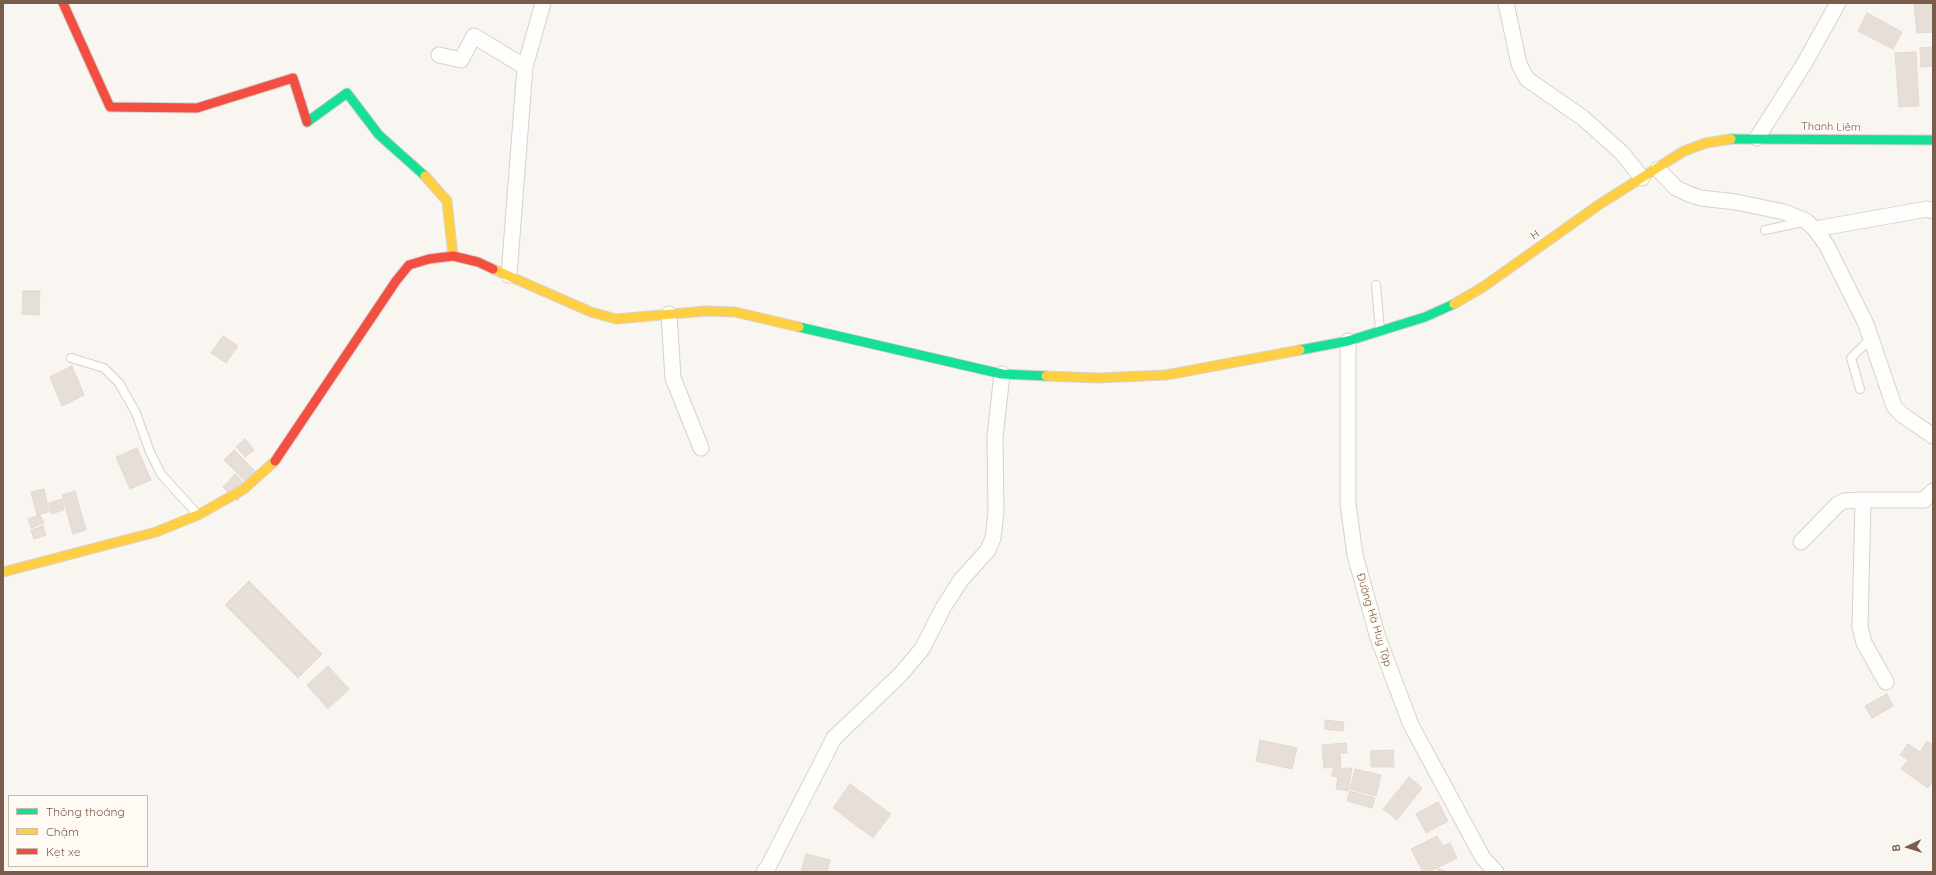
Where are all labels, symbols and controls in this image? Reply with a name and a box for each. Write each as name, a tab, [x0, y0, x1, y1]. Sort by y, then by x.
street label: Thanh Liêm	[1801, 120, 1861, 134]
street label: H	[1528, 227, 1542, 243]
street label: Đường Hà Huy Tập	[1354, 572, 1394, 668]
legend	[8, 795, 148, 867]
text: Thông thoáng	[46, 804, 125, 819]
text: Chậm	[46, 824, 79, 839]
north arrow	[1888, 827, 1928, 867]
text: Kẹt xe	[46, 844, 80, 859]
text: B	[1889, 844, 1903, 852]

